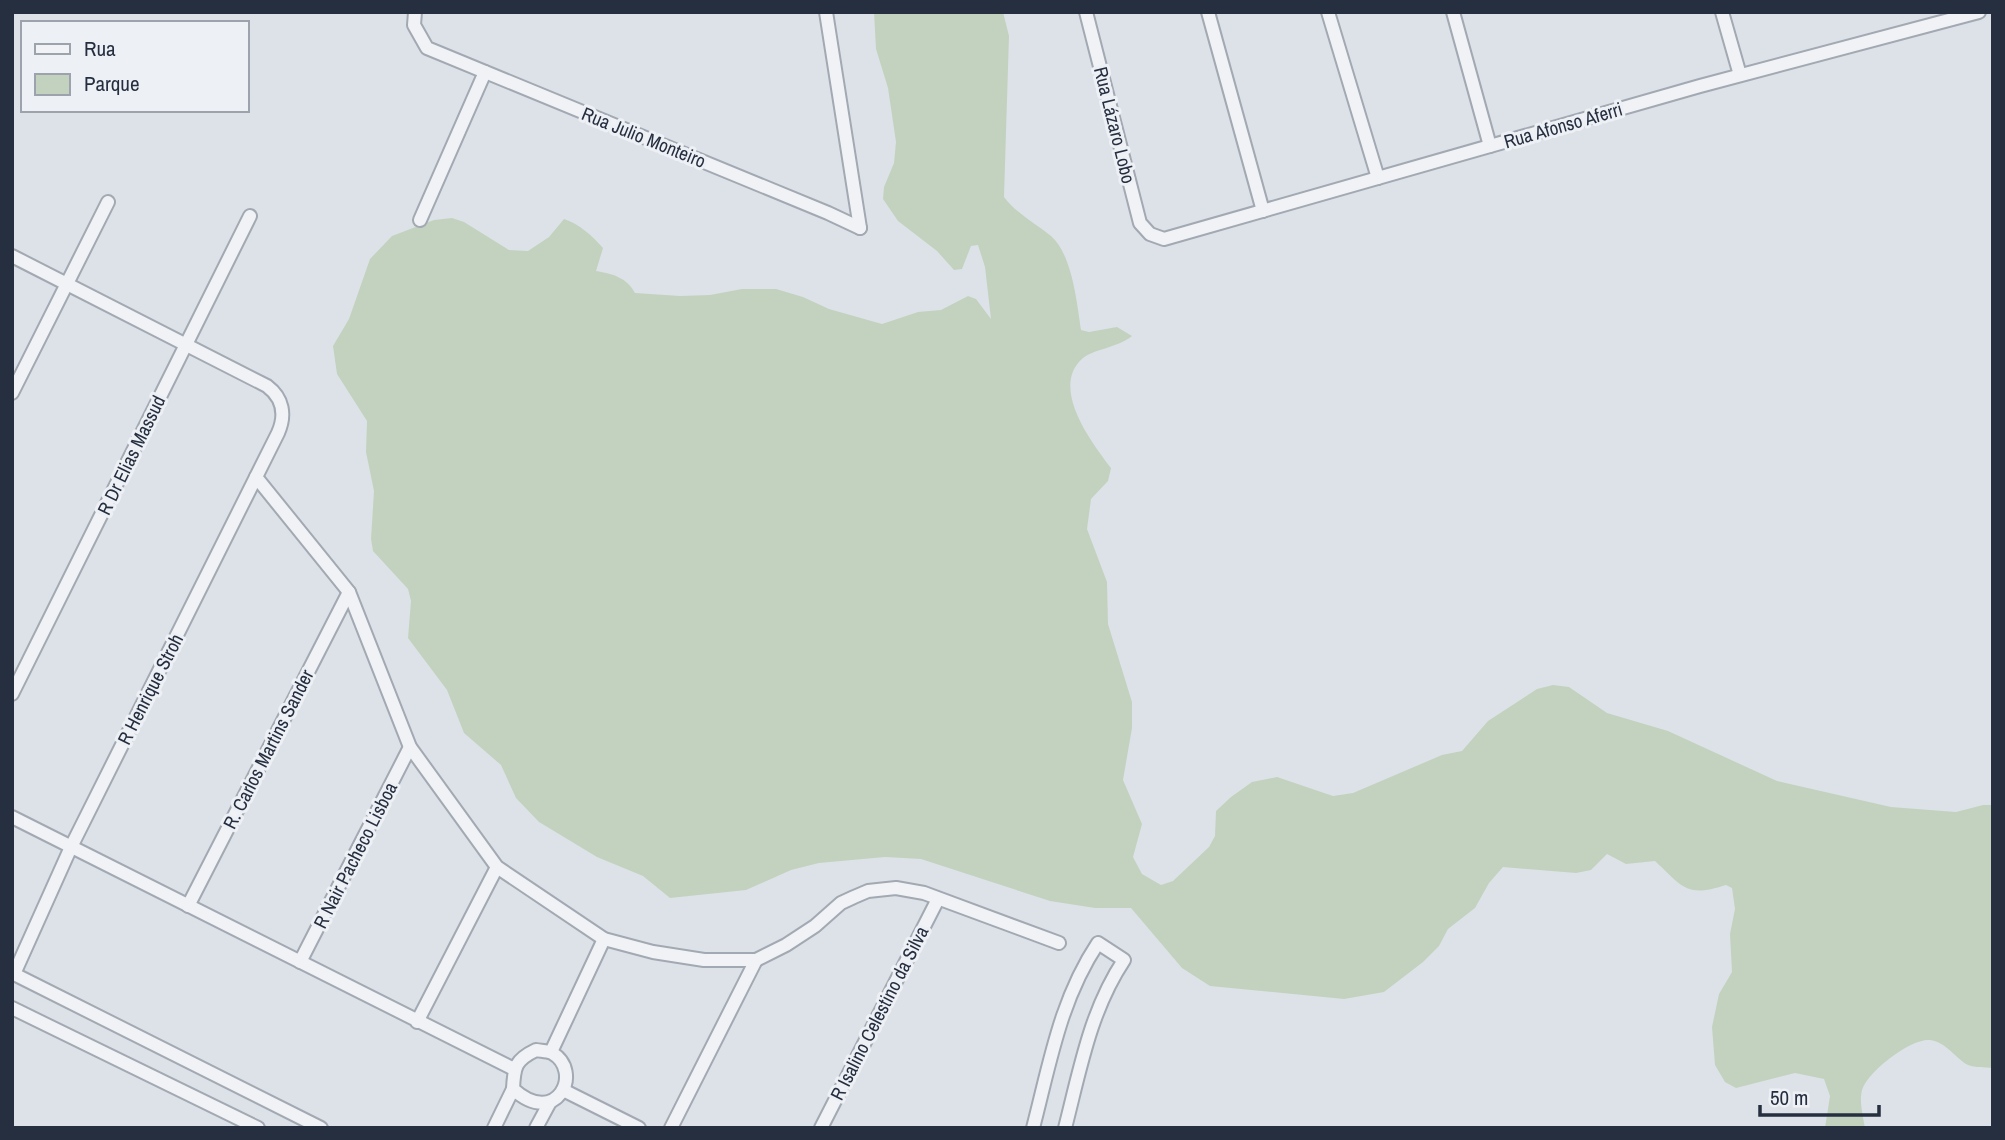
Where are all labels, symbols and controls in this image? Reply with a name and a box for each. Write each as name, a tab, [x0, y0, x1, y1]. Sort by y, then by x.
legend	[21, 21, 248, 112]
text: Rua	[84, 34, 116, 63]
street label: Rua Lázaro Lobo	[1088, 64, 1142, 186]
text: Parque	[84, 69, 140, 98]
street label: Rua Afonso Aferri	[1501, 96, 1625, 154]
street label: Rua Julio Monteiro	[578, 100, 710, 174]
street label: R Dr Elias Massud	[91, 391, 171, 519]
street label: R Henrique Stroh	[111, 629, 189, 749]
street label: R. Carlos Martins Sander	[217, 664, 320, 833]
street label: R Nair Pacheco Lisboa	[307, 777, 403, 933]
street label: R Isalino Celestino da Silva	[824, 921, 934, 1105]
scale bar	[1760, 1074, 1879, 1118]
text: 50 m	[1770, 1083, 1808, 1112]

